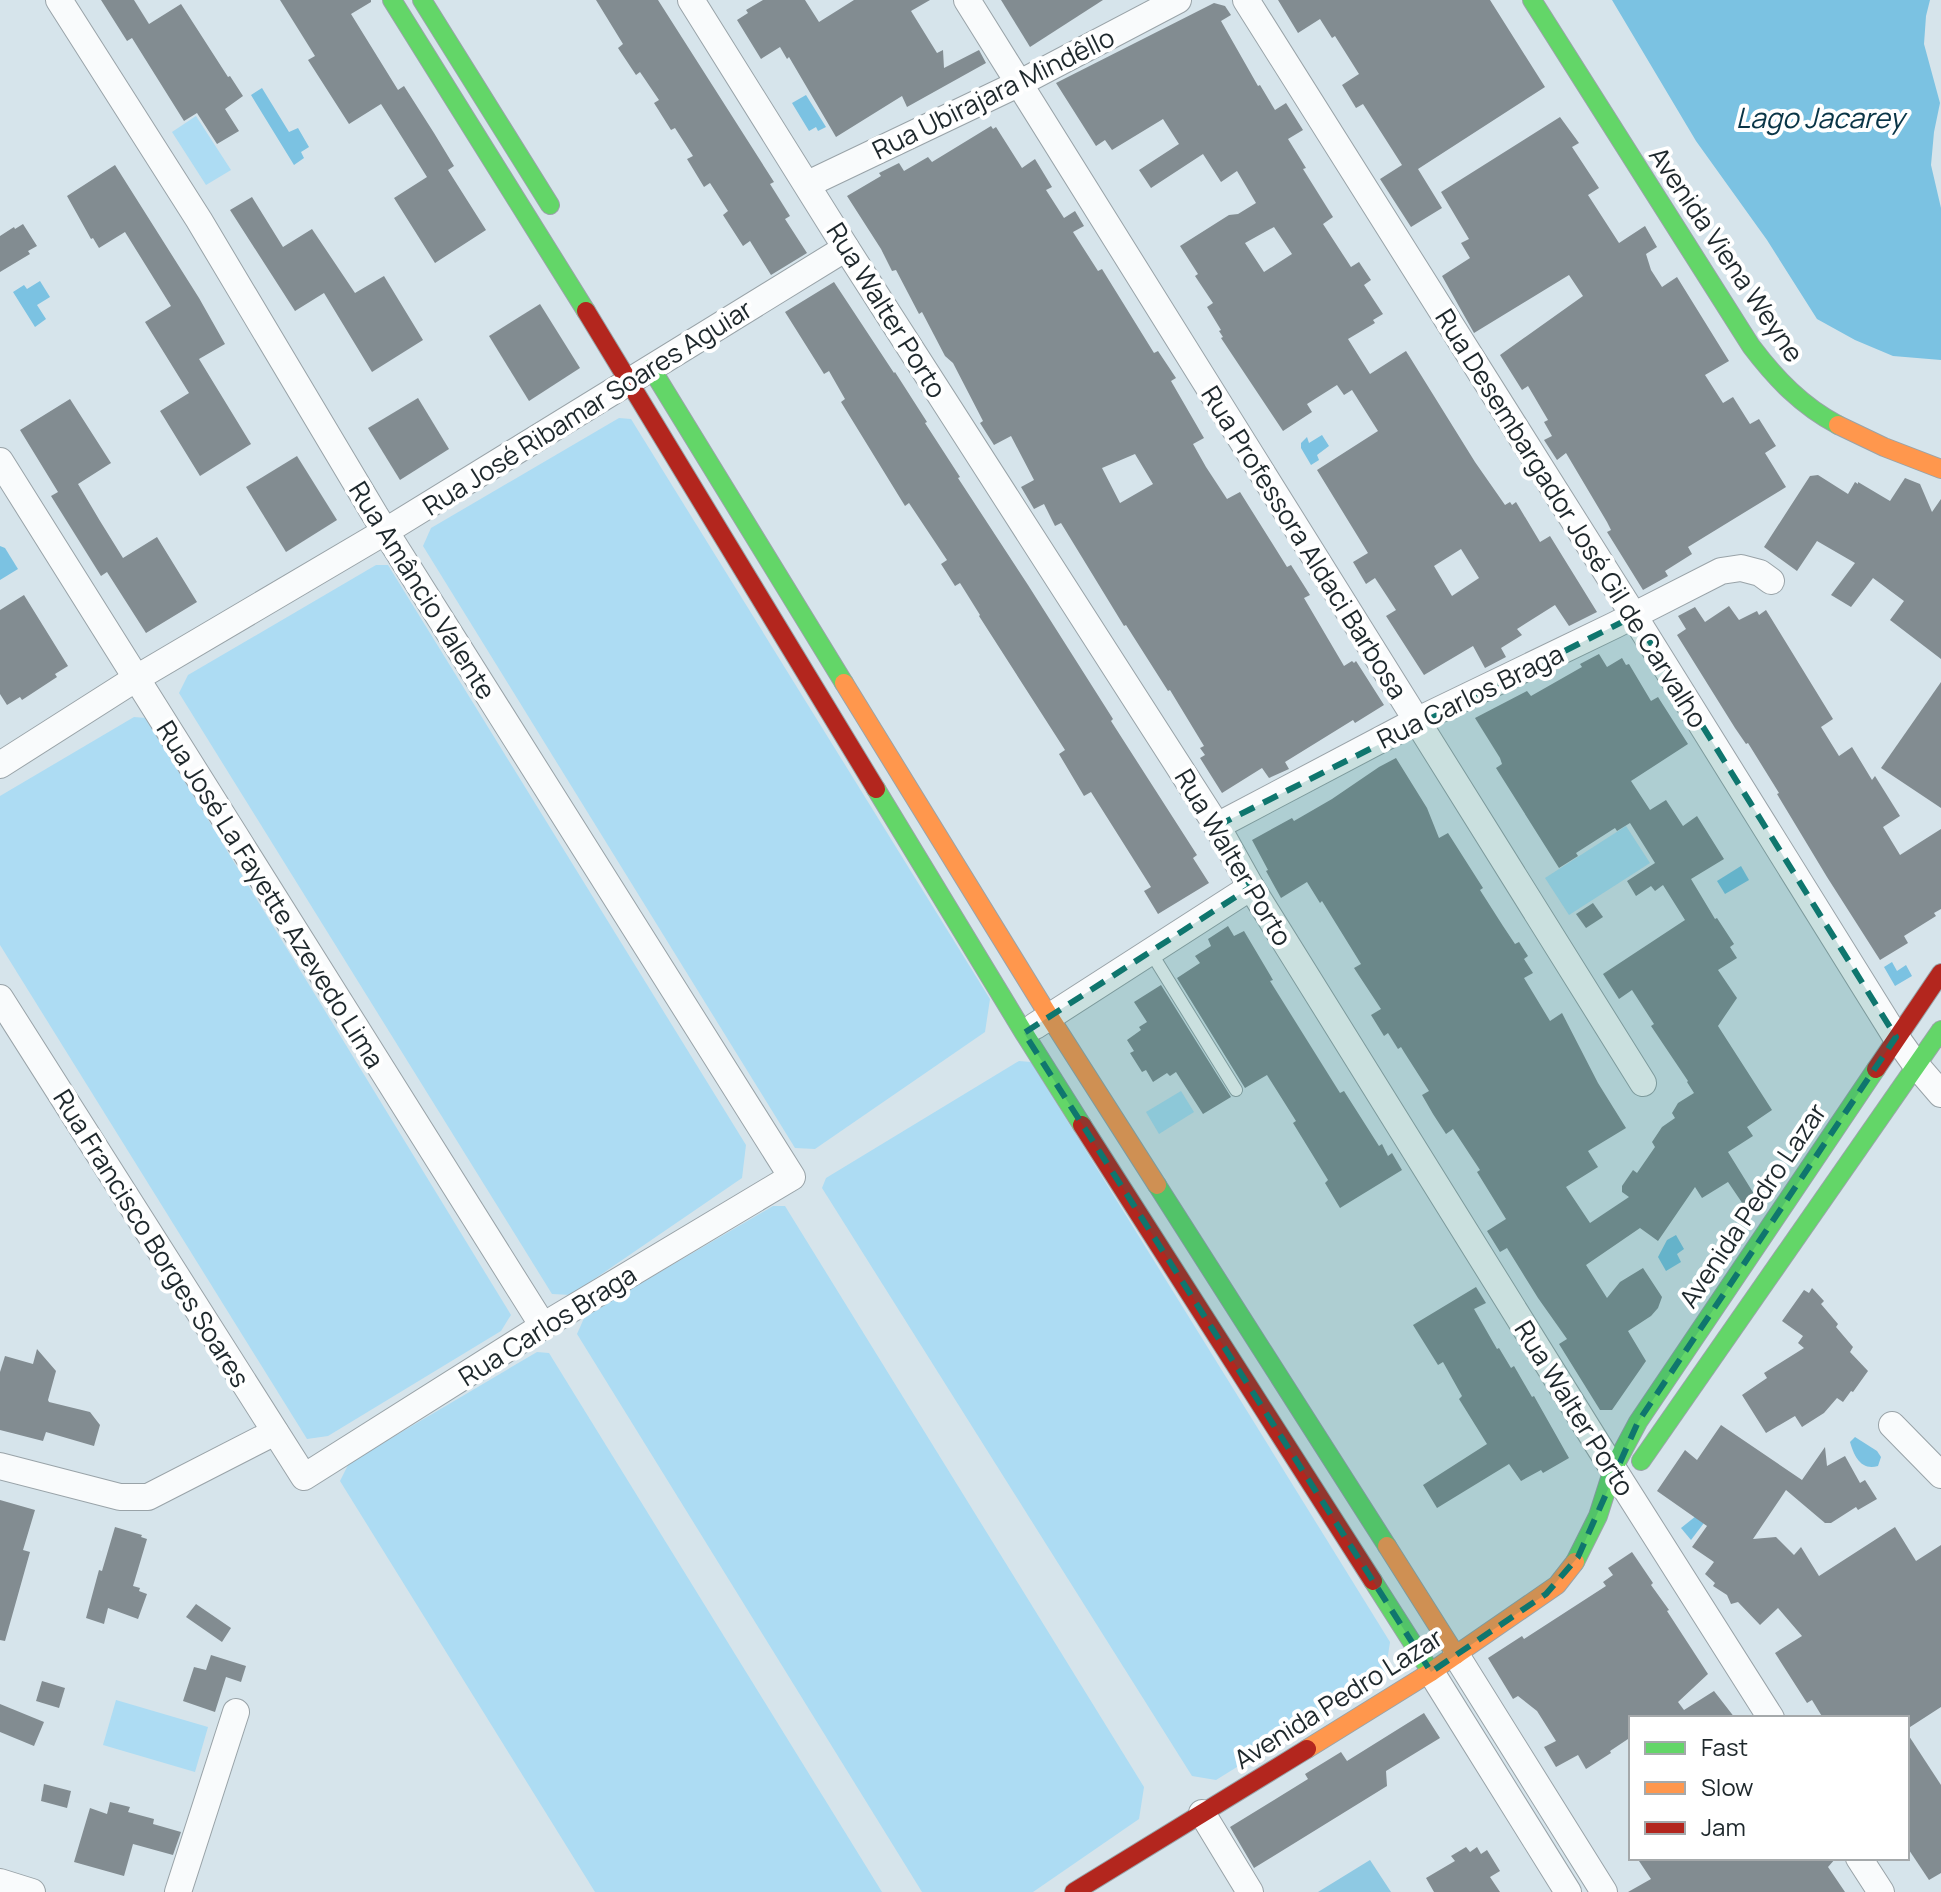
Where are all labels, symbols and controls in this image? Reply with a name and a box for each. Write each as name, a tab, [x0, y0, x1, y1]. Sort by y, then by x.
street label: Rua Ubirajara Mindêllo	[866, 19, 1120, 167]
water label: Lago Jacarey	[1736, 98, 1909, 136]
street label: Avenida Viena Weyne	[1641, 139, 1813, 369]
street label: Rua Walter Porto	[819, 215, 955, 405]
street label: Rua José Ribamar Soares Aguiar	[415, 290, 759, 524]
street label: Rua Desembargador José Gil de Carvalho	[1428, 302, 1716, 734]
street label: Rua Professora Aldaci Barbosa	[1194, 379, 1416, 705]
street label: Rua Amâncio Valente	[341, 474, 505, 706]
street label: Rua Carlos Braga	[1371, 635, 1569, 757]
street label: Rua José La Fayette Azevedo Lima	[149, 713, 393, 1075]
street label: Rua Walter Porto	[1167, 762, 1301, 952]
street label: Rua Francisco Borges Soares	[45, 1082, 259, 1394]
street label: Avenida Pedro Lazar	[1670, 1095, 1834, 1315]
street label: Rua Carlos Braga	[451, 1256, 643, 1394]
street label: Rua Walter Porto	[1507, 1313, 1643, 1503]
street label: Avenida Pedro Lazar	[1227, 1619, 1449, 1777]
legend	[1629, 1716, 1909, 1860]
text: Fast	[1701, 1730, 1748, 1763]
text: Slow	[1701, 1770, 1754, 1803]
text: Jam	[1701, 1810, 1746, 1843]

